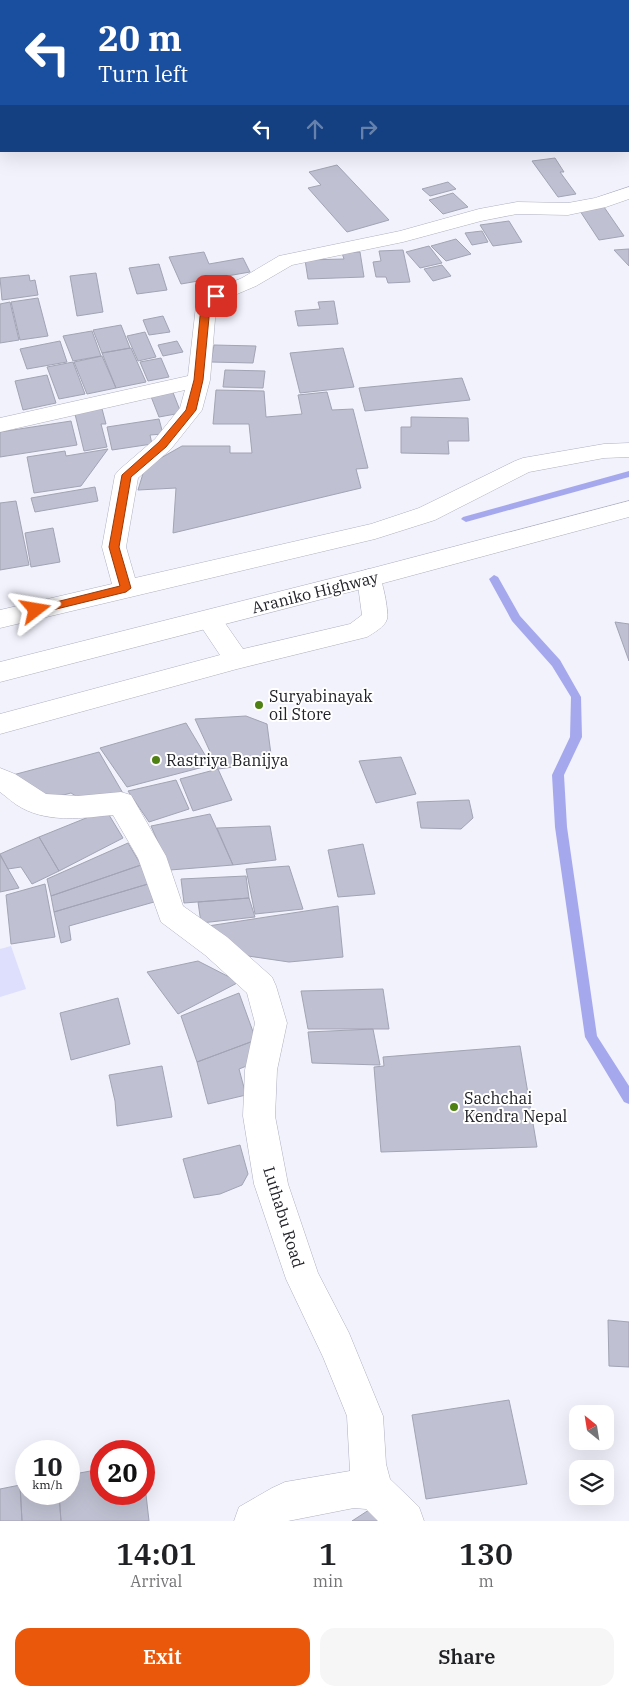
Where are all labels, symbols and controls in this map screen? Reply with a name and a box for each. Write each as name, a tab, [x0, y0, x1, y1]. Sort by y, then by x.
text: 20 m	[98, 15, 182, 61]
icon: left	[15, 20, 80, 85]
text: Turn left	[98, 59, 188, 88]
icon: left	[248, 115, 276, 143]
icon: ahead	[301, 115, 329, 143]
icon: right	[354, 115, 382, 143]
pin	[195, 275, 237, 317]
icon: arrive	[202, 282, 230, 310]
street label: Araniko Highway	[250, 567, 381, 617]
position arrow	[9, 583, 61, 635]
place label: Suryabinayak oil Store	[269, 686, 373, 724]
marker: Suryabinayak oil Store	[253, 699, 265, 711]
place label: Rastriya Banijya	[166, 750, 289, 770]
marker: Rastriya Banijya	[150, 754, 162, 766]
place label: Sachchai Kendra Nepal	[464, 1088, 568, 1126]
marker: Sachchai Kendra Nepal	[448, 1101, 460, 1113]
street label: Luthabu Road	[259, 1164, 309, 1270]
north arrow	[569, 1405, 614, 1450]
map controls	[569, 1405, 614, 1505]
speed limit sign: 20	[90, 1440, 155, 1505]
text: 10	[32, 1450, 63, 1483]
button: layers	[569, 1460, 614, 1505]
text: km/h	[32, 1477, 63, 1492]
text: 14:01	[116, 1534, 197, 1573]
text: 1	[319, 1534, 337, 1573]
text: 130	[459, 1534, 513, 1573]
text: Arrival	[130, 1571, 182, 1591]
text: min	[313, 1571, 343, 1591]
text: m	[478, 1571, 494, 1591]
button: Exit	[15, 1628, 310, 1686]
button: Share	[320, 1628, 614, 1686]

